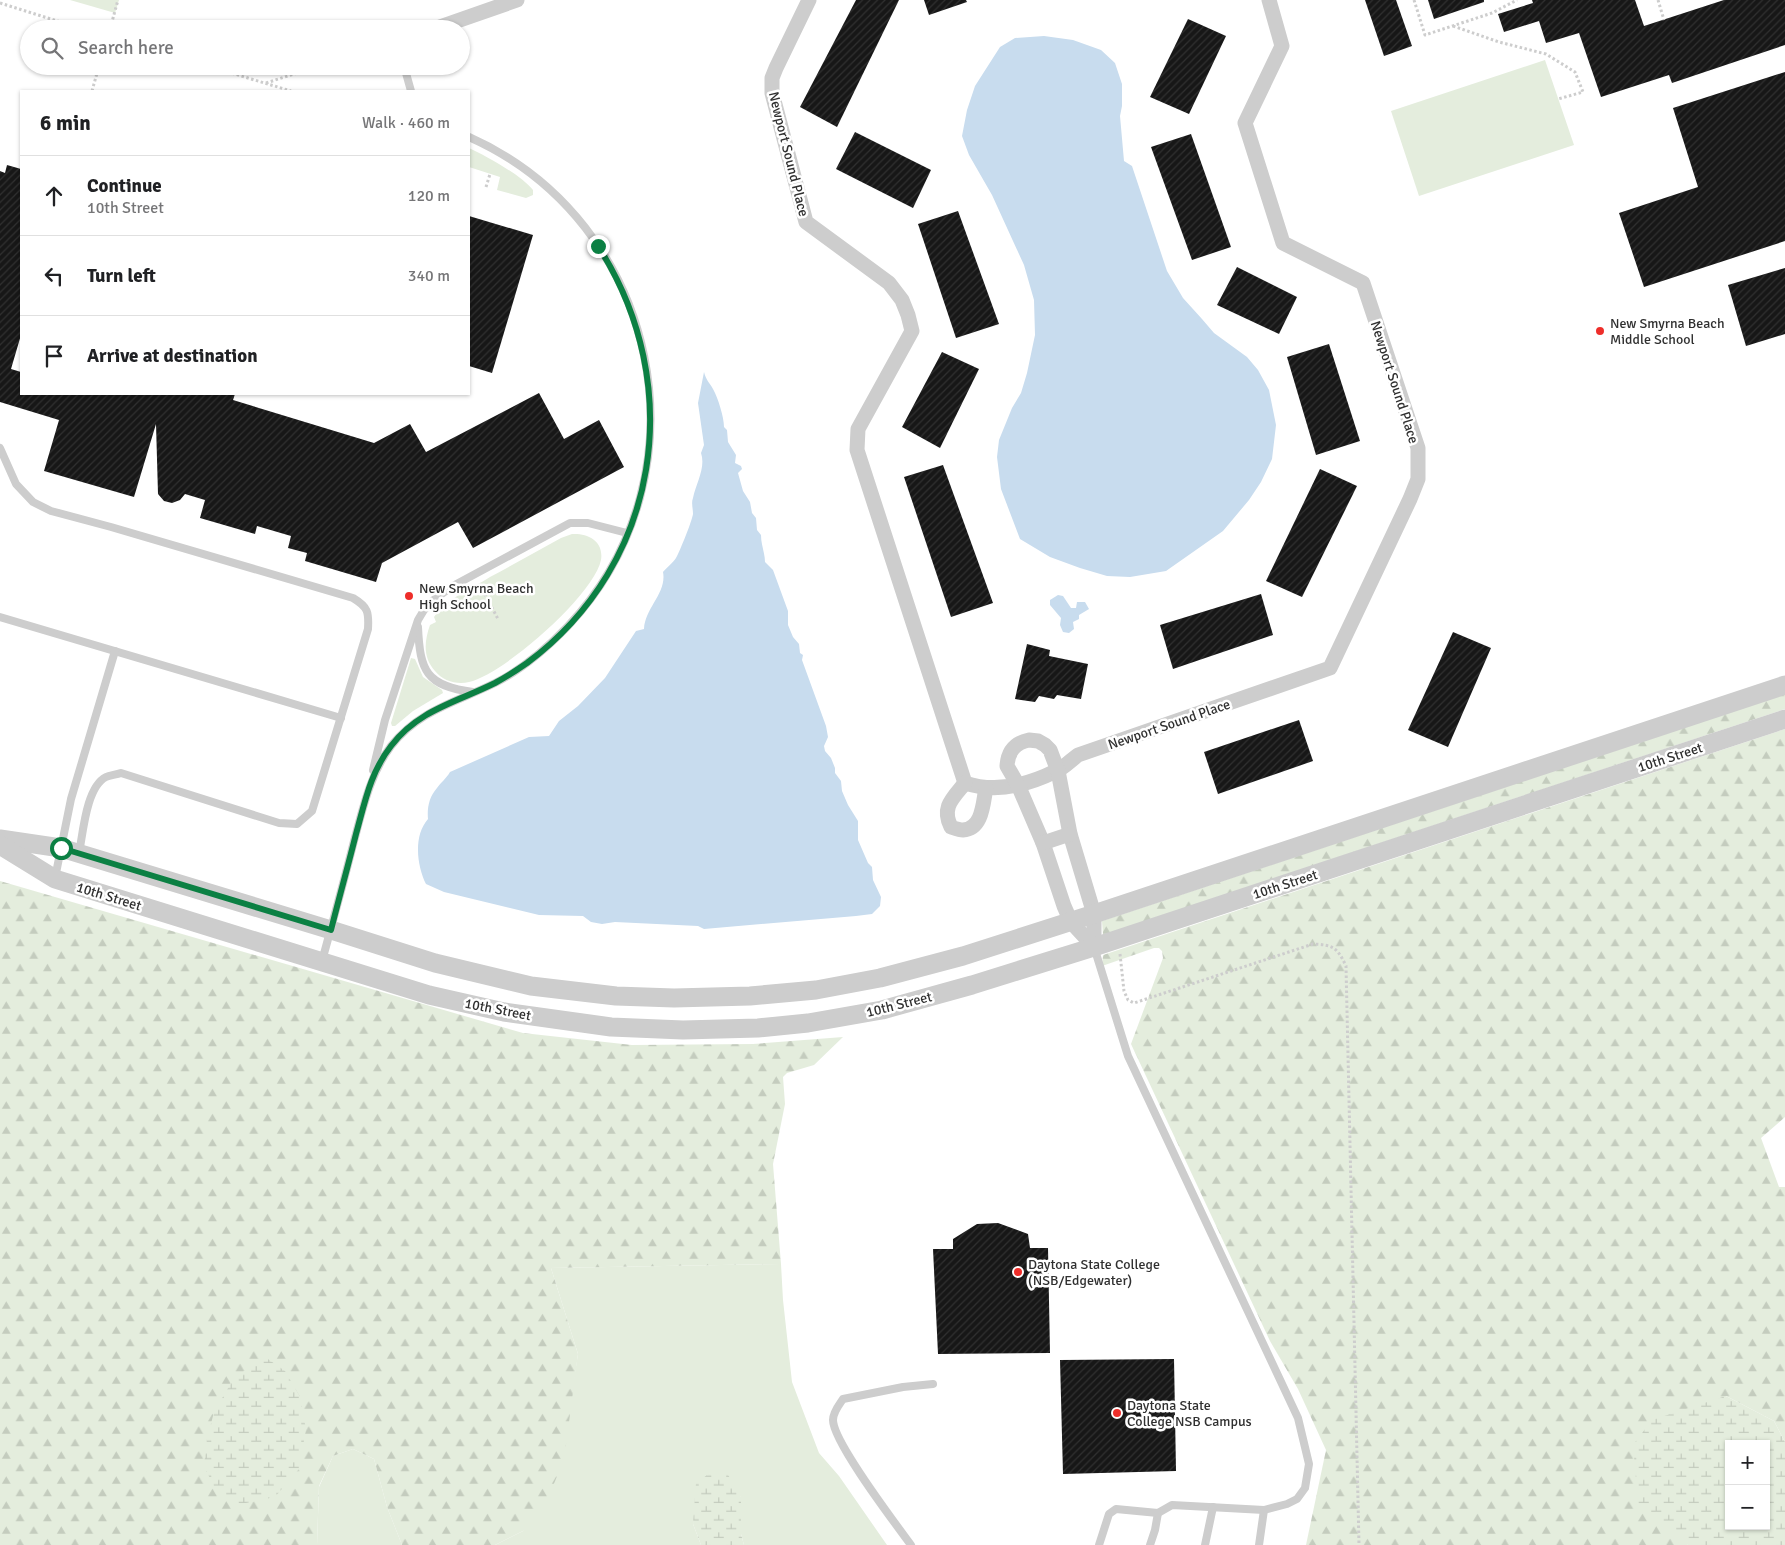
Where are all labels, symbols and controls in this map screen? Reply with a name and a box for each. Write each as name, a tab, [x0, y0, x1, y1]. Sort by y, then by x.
search box	[20, 20, 470, 75]
icon: search	[38, 34, 66, 62]
text: Search here	[78, 36, 174, 60]
street label: Newport Sound Place	[765, 90, 812, 218]
text: 6 min	[40, 110, 91, 136]
text: Walk · 460 m	[362, 113, 450, 133]
text: Continue	[87, 174, 162, 198]
icon: ahead	[40, 182, 68, 210]
text: 120 m	[408, 186, 450, 206]
text: 10th Street	[87, 198, 164, 218]
route end	[587, 235, 610, 258]
icon: left	[40, 262, 68, 290]
text: Turn left	[87, 264, 156, 288]
text: 340 m	[408, 266, 450, 286]
place label: New Smyrna Beach Middle School	[1610, 315, 1725, 348]
street label: Newport Sound Place	[1367, 319, 1422, 446]
marker: New Smyrna Beach Middle School	[1594, 325, 1606, 337]
icon: arrive	[40, 342, 68, 370]
text: Arrive at destination	[87, 344, 258, 368]
place label: New Smyrna Beach High School	[419, 580, 534, 613]
marker: New Smyrna Beach High School	[403, 590, 415, 602]
street label: Newport Sound Place	[1106, 696, 1232, 753]
street label: 10th Street	[1636, 739, 1705, 776]
route start	[50, 837, 73, 860]
street label: 10th Street	[1251, 866, 1320, 903]
street label: 10th Street	[74, 879, 144, 914]
street label: 10th Street	[864, 988, 934, 1021]
street label: 10th Street	[463, 995, 533, 1024]
place label: Daytona State College (NSB/Edgewater)	[1028, 1256, 1160, 1289]
marker: Daytona State College (NSB/Edgewater)	[1012, 1266, 1024, 1278]
place label: Daytona State College NSB Campus	[1127, 1397, 1252, 1430]
marker: Daytona State College NSB Campus	[1111, 1407, 1123, 1419]
map controls	[1725, 1440, 1770, 1530]
button: +	[1725, 1440, 1770, 1485]
button: −	[1725, 1485, 1770, 1530]

